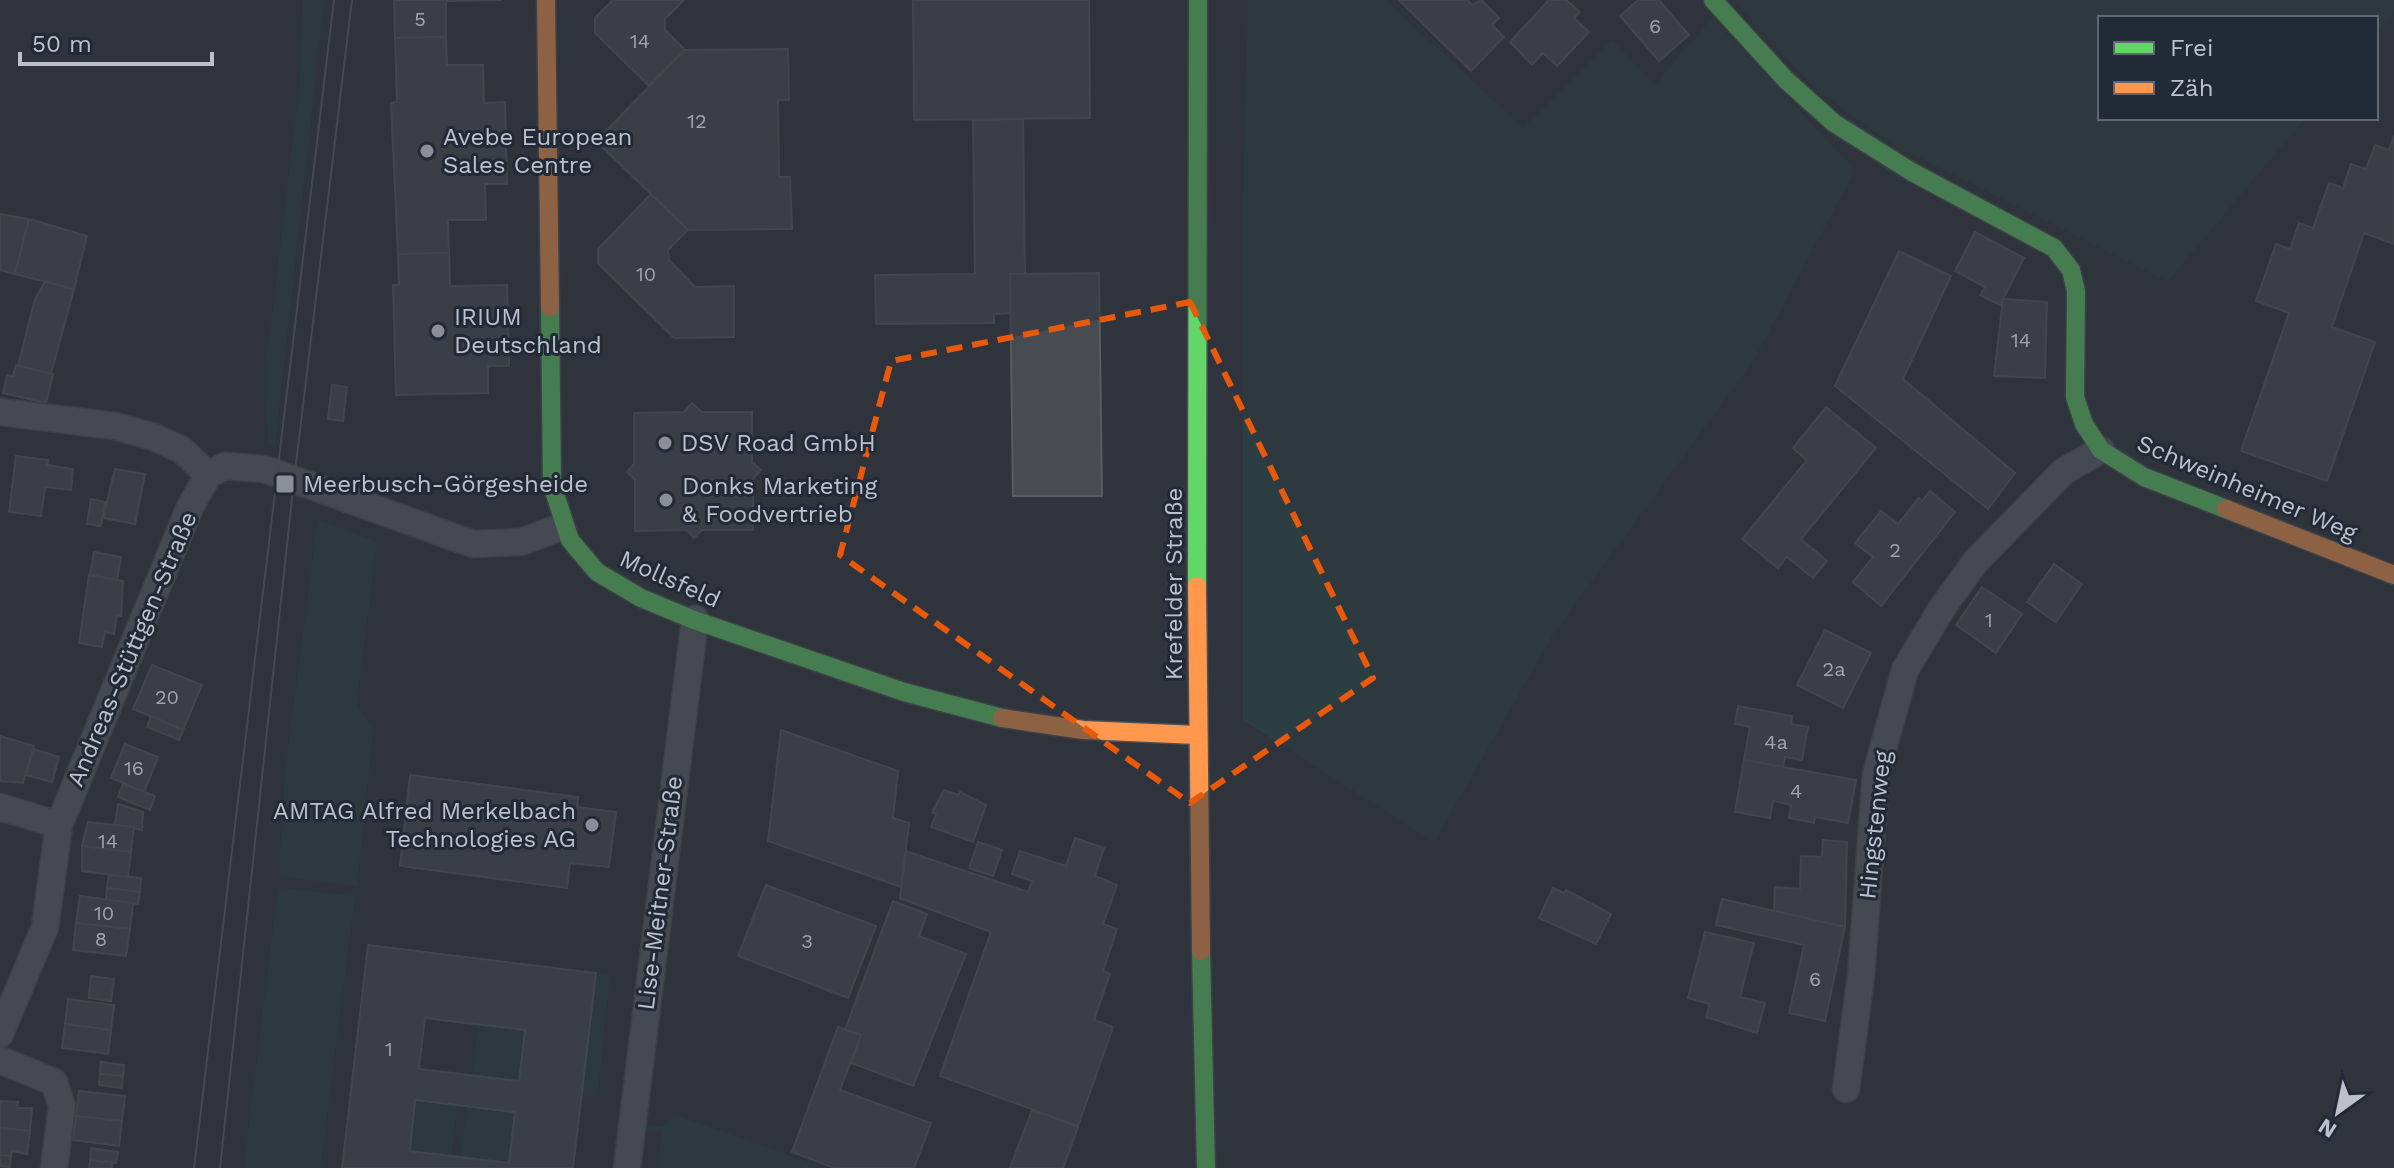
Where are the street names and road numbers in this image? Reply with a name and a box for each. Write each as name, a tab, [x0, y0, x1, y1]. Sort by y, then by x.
street label: Schweinheimer Weg	[2133, 429, 2361, 547]
street label: Krefelder Straße	[1160, 488, 1188, 680]
street label: Andreas-Stüttgen-Straße	[61, 507, 203, 791]
street label: Mollsfeld	[615, 544, 725, 614]
street label: Hingstenweg	[1853, 749, 1897, 901]
street label: Lise-Meitner-Straße	[632, 774, 688, 1012]

